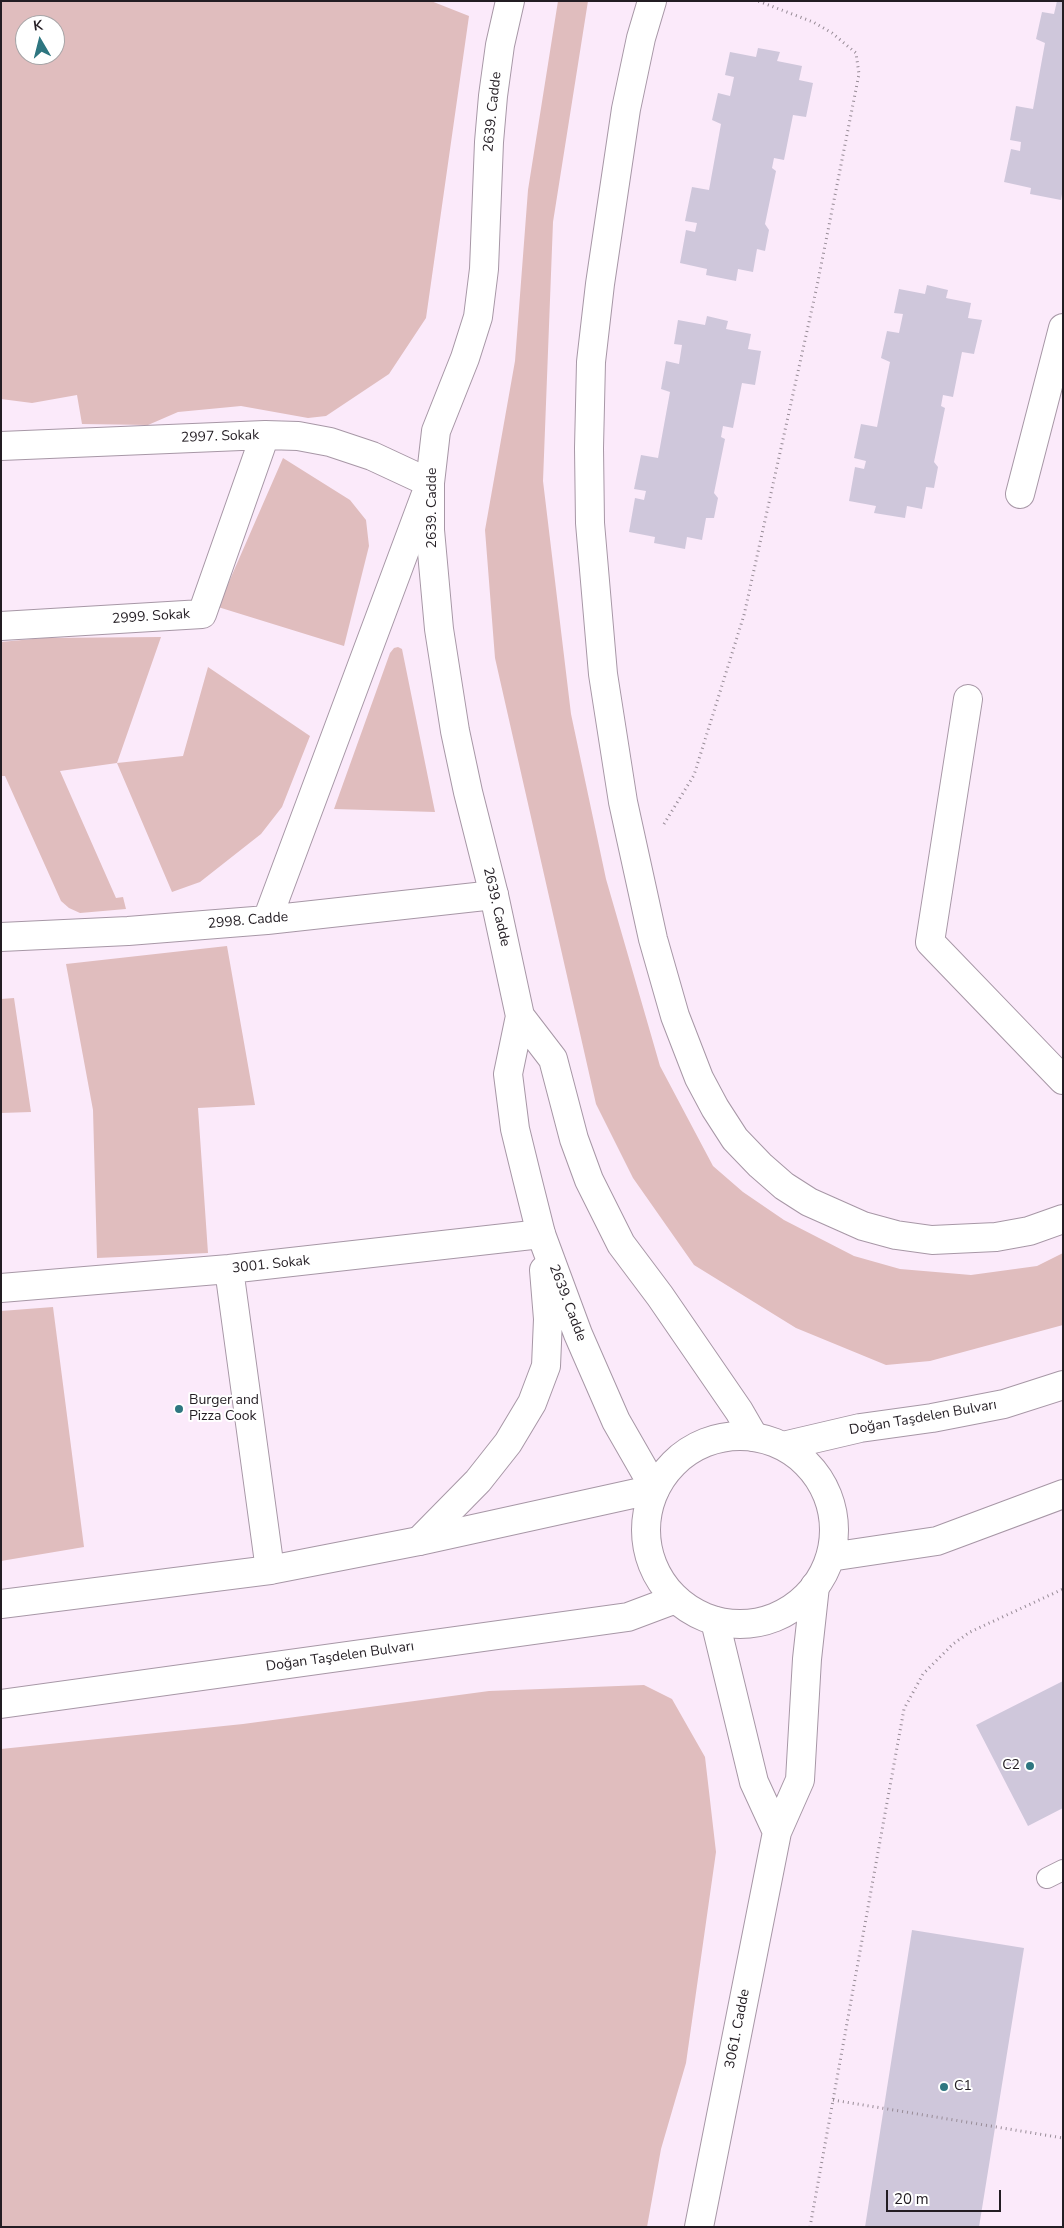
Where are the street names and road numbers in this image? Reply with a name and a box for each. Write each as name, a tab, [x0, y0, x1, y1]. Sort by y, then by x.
street label: 2639. Cadde	[480, 71, 506, 153]
street label: 2997. Sokak	[181, 427, 259, 447]
street label: 2639. Cadde	[425, 468, 441, 548]
street label: 2999. Sokak	[111, 606, 191, 628]
street label: 2639. Cadde	[479, 866, 513, 948]
street label: 2998. Cadde	[207, 909, 289, 933]
street label: 3001. Sokak	[231, 1253, 311, 1277]
street label: 2639. Cadde	[545, 1262, 589, 1344]
street label: Doğan Taşdelen Bulvarı	[848, 1397, 998, 1439]
street label: Doğan Taşdelen Bulvarı	[265, 1638, 415, 1676]
street label: 3061. Cadde	[722, 1988, 754, 2070]

